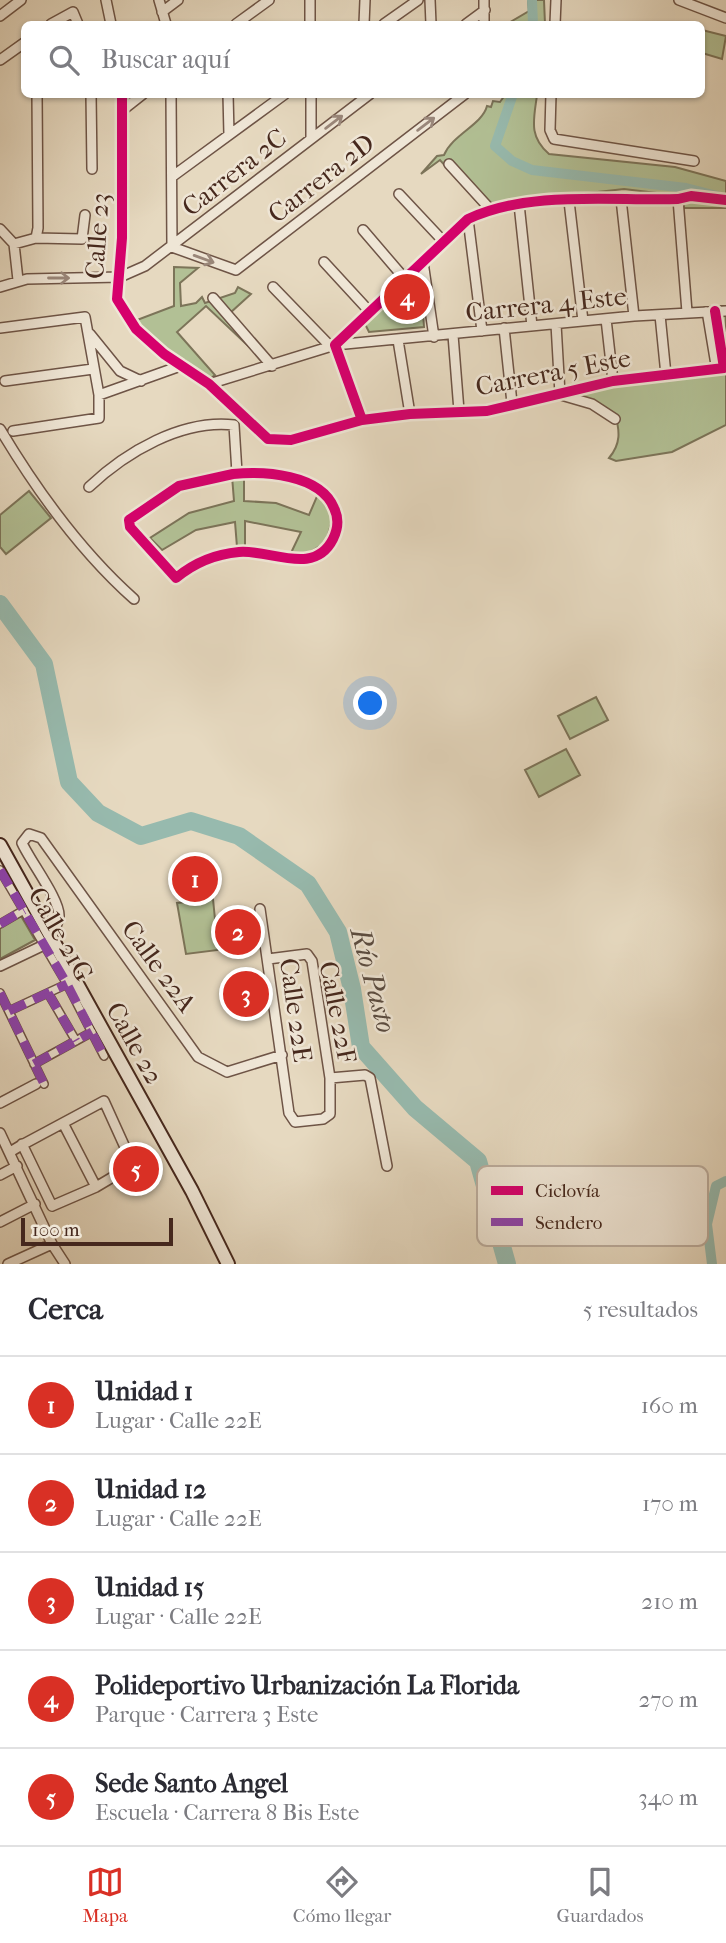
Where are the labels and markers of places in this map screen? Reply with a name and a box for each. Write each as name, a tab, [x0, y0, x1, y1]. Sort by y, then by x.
pin: 4	[384, 271, 430, 323]
pin: 1	[172, 853, 218, 905]
pin: 2	[215, 906, 261, 958]
pin: 3	[223, 968, 269, 1020]
pin: 5	[113, 1143, 159, 1195]

